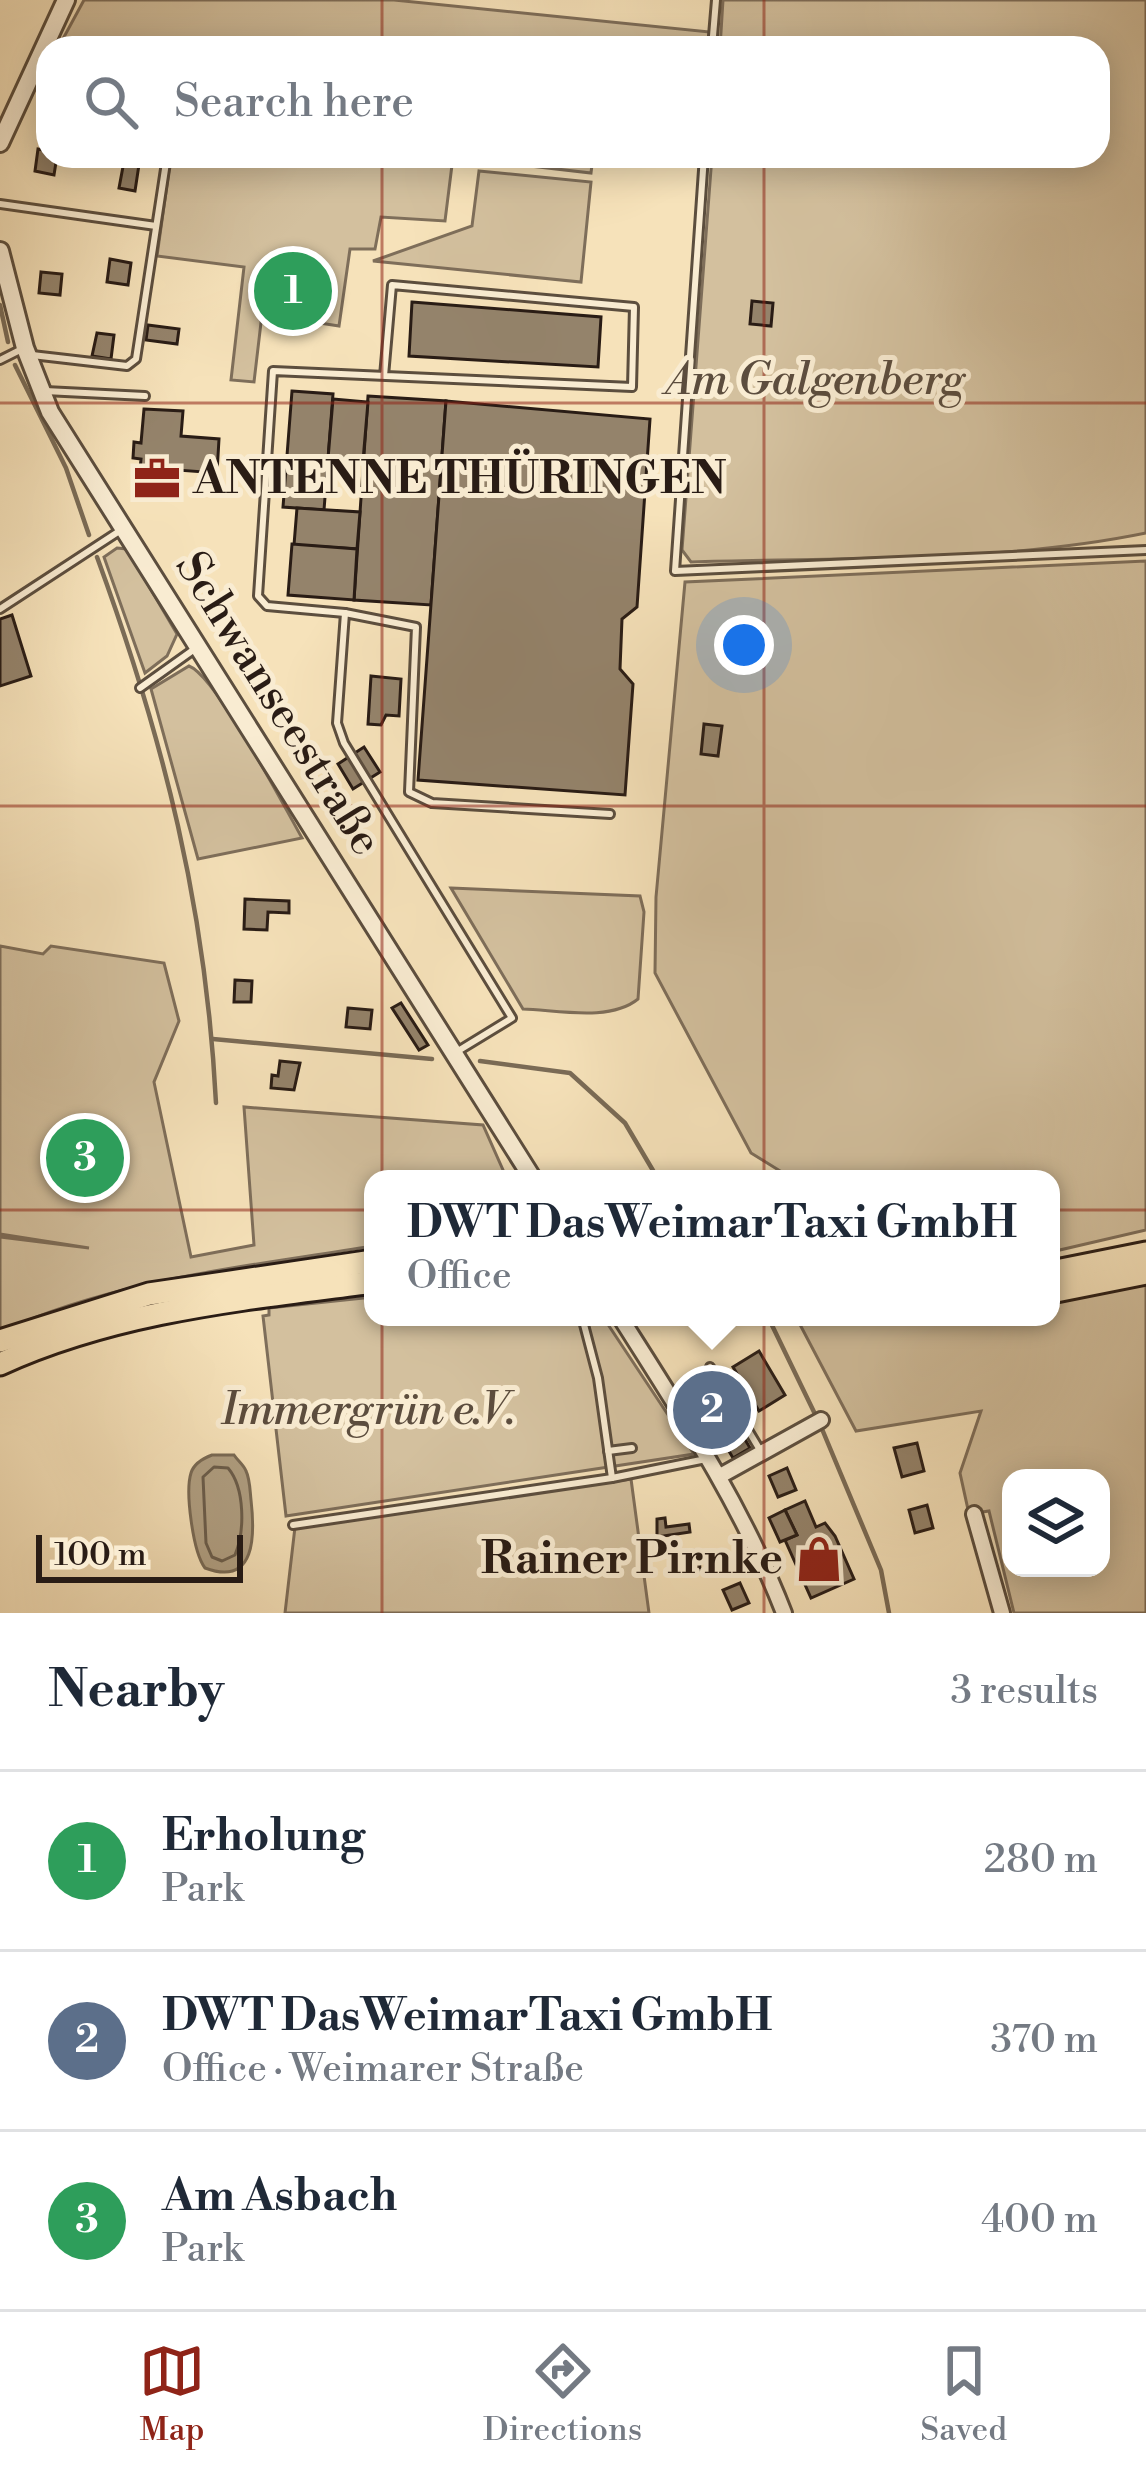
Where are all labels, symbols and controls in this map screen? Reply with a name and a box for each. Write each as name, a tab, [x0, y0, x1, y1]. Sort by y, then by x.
search box	[36, 36, 1110, 168]
icon: search	[78, 69, 144, 135]
text: Search here	[174, 74, 414, 131]
pin: 1	[254, 246, 332, 336]
park label: Am Galgenberg	[660, 352, 966, 409]
place label: ANTENNE THÜRINGEN	[192, 448, 727, 508]
office icon: ANTENNE THÜRINGEN	[132, 454, 182, 504]
street label: Schwanseestraße	[162, 542, 394, 866]
your location	[714, 615, 774, 675]
pin: 3	[46, 1113, 124, 1203]
popup	[364, 1170, 1060, 1326]
text: DWT DasWeimarTaxi GmbH	[407, 1195, 1017, 1252]
text: Office	[407, 1252, 512, 1301]
pin: 2	[673, 1365, 751, 1455]
park label: Immergrün e.V.	[220, 1382, 516, 1439]
map controls	[1002, 1469, 1110, 1577]
button: layers	[1002, 1469, 1110, 1577]
scale bar	[36, 1529, 243, 1582]
place label: Rainer Pirnke	[481, 1531, 783, 1588]
shop icon: Rainer Pirnke	[794, 1534, 844, 1584]
text: 100 m	[54, 1535, 147, 1576]
text: Nearby	[48, 1659, 224, 1723]
text: 3 results	[950, 1667, 1098, 1716]
text: Erholung	[162, 1808, 365, 1865]
text: 1	[78, 1836, 96, 1885]
text: 280 m	[984, 1836, 1098, 1885]
text: Park	[162, 1865, 243, 1914]
text: DWT DasWeimarTaxi GmbH	[162, 1988, 772, 2045]
text: 2	[75, 2016, 99, 2065]
text: 370 m	[990, 2016, 1098, 2065]
text: Office · Weimarer Straße	[162, 2045, 584, 2094]
text: Am Asbach	[162, 2168, 397, 2225]
text: 3	[75, 2196, 99, 2245]
text: 400 m	[981, 2196, 1098, 2245]
text: Park	[162, 2225, 243, 2274]
tab: Map	[139, 2338, 205, 2451]
tab: Directions	[483, 2338, 642, 2451]
tab: Saved	[920, 2338, 1007, 2451]

